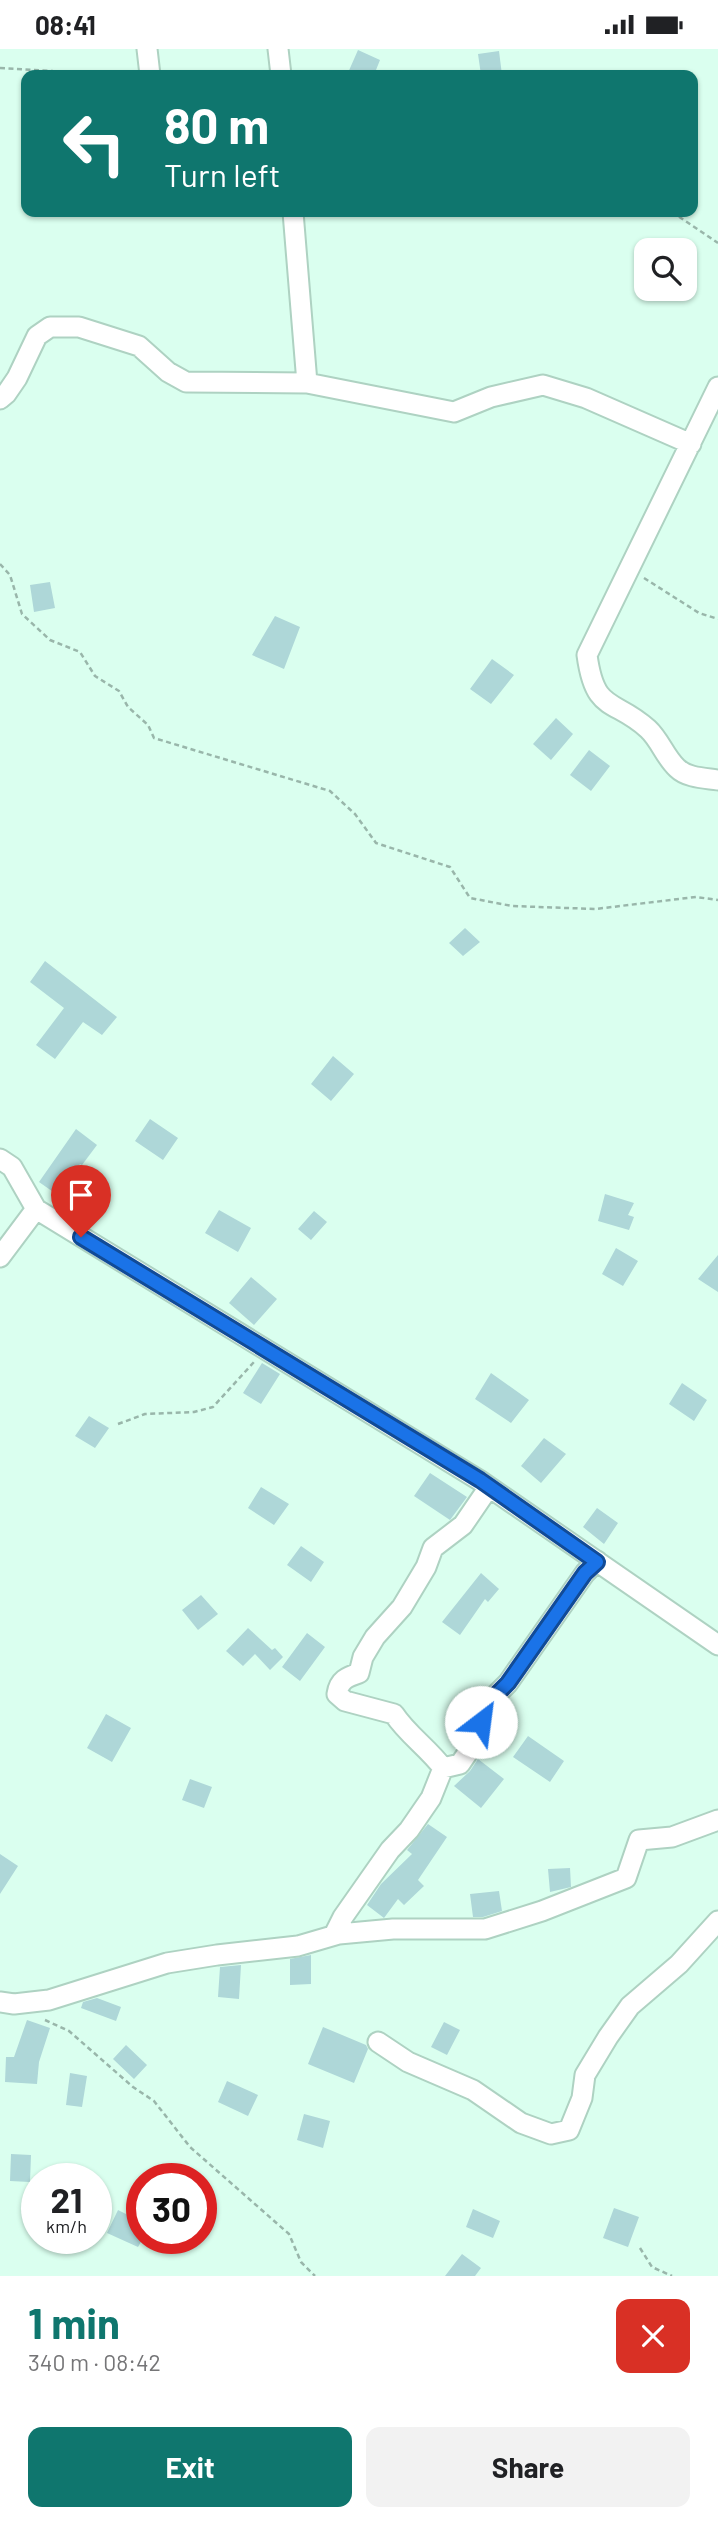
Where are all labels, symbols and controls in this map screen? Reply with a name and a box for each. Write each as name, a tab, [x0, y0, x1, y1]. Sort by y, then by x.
text: 08:41	[35, 9, 96, 40]
text: 80 m	[164, 95, 269, 154]
icon: left	[49, 98, 140, 189]
text: Turn left	[164, 155, 281, 193]
map controls	[634, 238, 697, 301]
button: search	[634, 238, 697, 301]
pin	[51, 1165, 111, 1237]
icon: arrive	[62, 1176, 100, 1214]
position arrow	[444, 1685, 518, 1759]
speed limit sign: 30	[126, 2163, 217, 2254]
text: 21	[51, 2178, 82, 2220]
text: km/h	[46, 2215, 87, 2237]
text: 1 min	[28, 2297, 120, 2347]
button: close	[616, 2299, 690, 2373]
text: 340 m · 08:42	[28, 2348, 161, 2376]
button: Exit	[28, 2427, 352, 2507]
button: Share	[366, 2427, 690, 2507]

